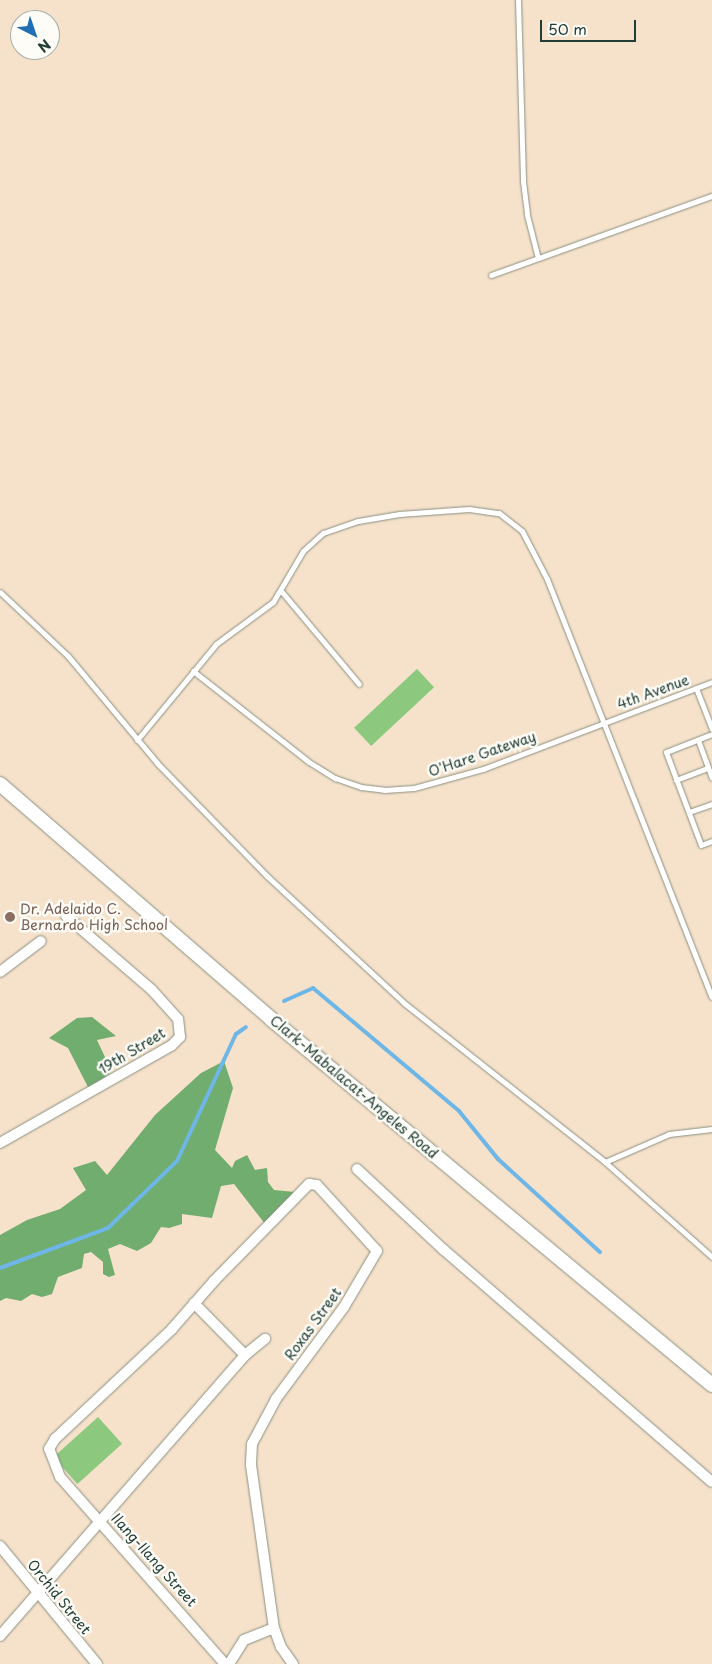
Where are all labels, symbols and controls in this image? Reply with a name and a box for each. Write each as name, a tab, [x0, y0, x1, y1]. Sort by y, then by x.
north arrow	[10, 10, 60, 60]
scale bar	[542, 10, 638, 42]
text: 50 m	[548, 17, 587, 40]
text: N	[33, 34, 56, 58]
street label: 4th Avenue	[615, 671, 691, 713]
street label: O'Hare Gateway	[426, 728, 538, 780]
place label: Dr. Adelaido C. Bernardo High School	[20, 901, 169, 934]
marker: Dr. Adelaido C. Bernardo High School	[4, 911, 16, 923]
street label: Clark-Mabalacat-Angeles Road	[266, 1012, 442, 1162]
street label: 19th Street	[96, 1025, 168, 1077]
street label: Roxas Street	[281, 1284, 345, 1364]
street label: Ilang-Ilang Street	[108, 1510, 200, 1610]
street label: Orchid Street	[24, 1556, 94, 1638]

